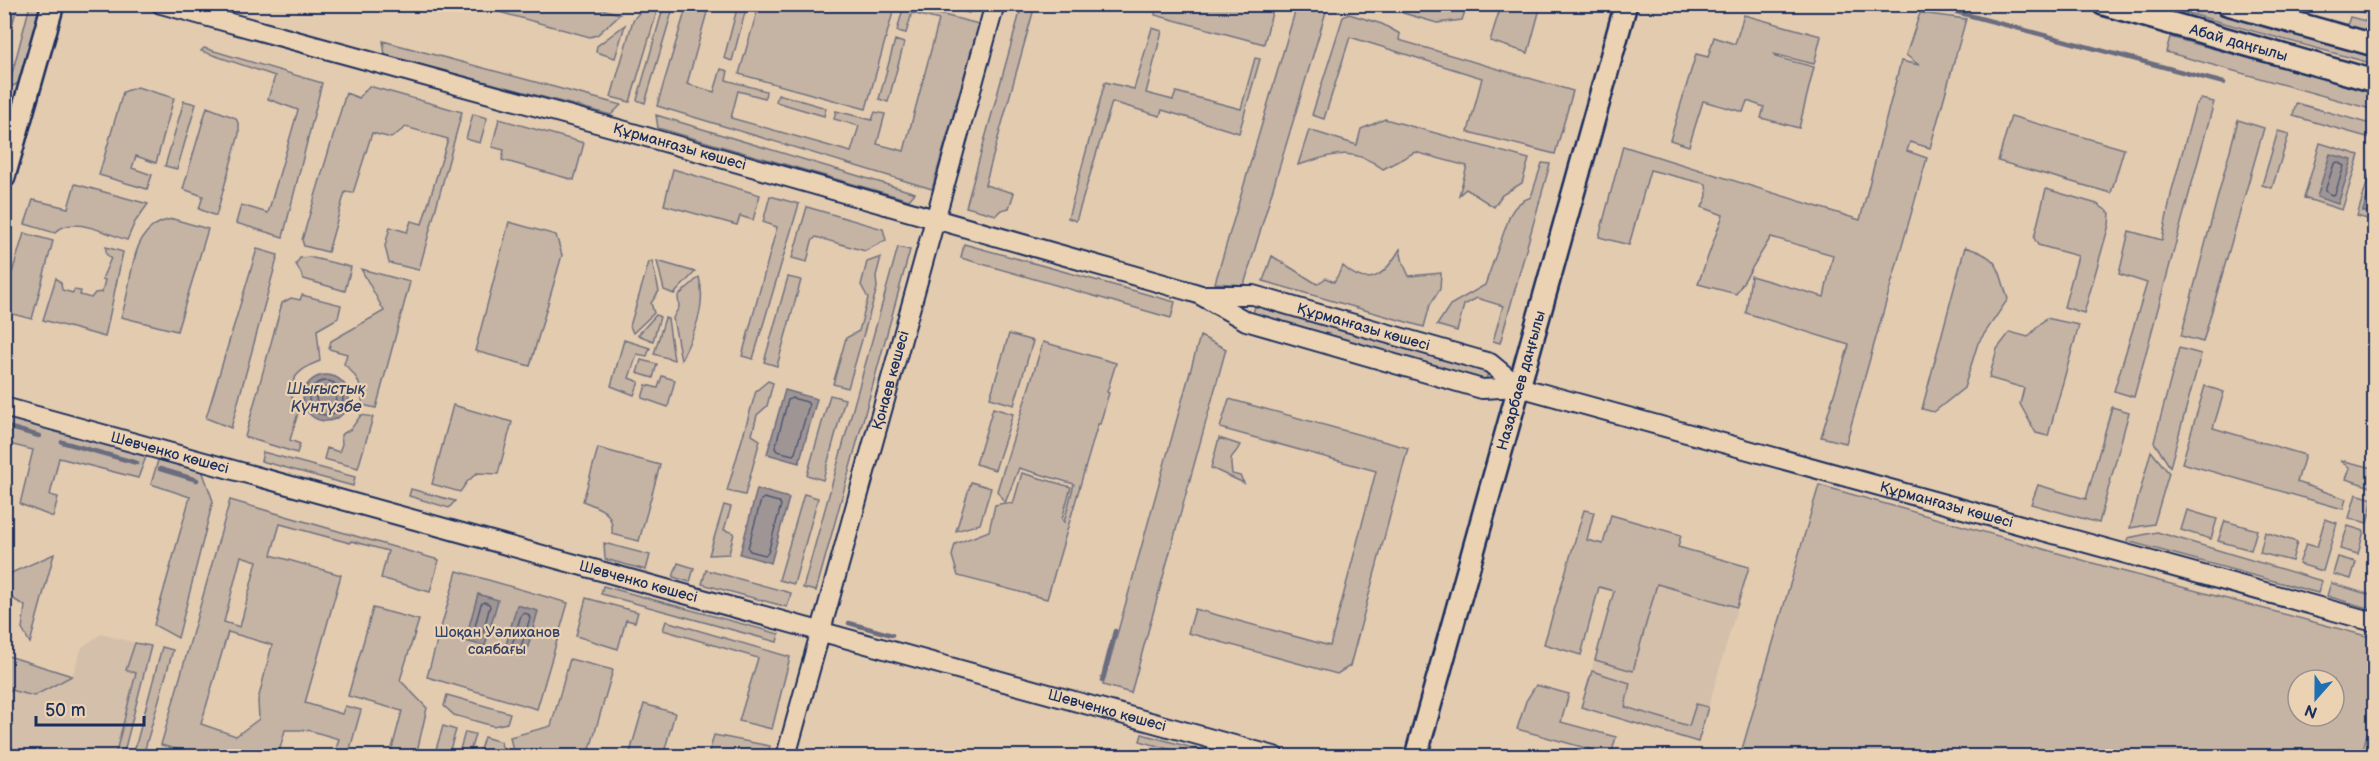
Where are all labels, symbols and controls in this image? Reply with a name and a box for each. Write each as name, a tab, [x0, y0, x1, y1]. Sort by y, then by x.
street label: Абай даңғылы	[2186, 19, 2290, 65]
street label: Құрманғазы көшесі	[611, 119, 749, 174]
street label: Құрманғазы көшесі	[1295, 299, 1432, 355]
street label: Назарбаев даңғылы	[1492, 308, 1549, 452]
street label: Қонаев көшесі	[868, 329, 913, 432]
water label: Шығыстық Күнтүзбе	[286, 380, 367, 417]
street label: Шевченко көшесі	[108, 427, 231, 478]
street label: Құрманғазы көшесі	[1878, 477, 2015, 532]
street label: Шевченко көшесі	[577, 556, 700, 607]
park label: Шоқан Уәлиханов саябағы	[434, 623, 560, 659]
north arrow	[2286, 668, 2346, 728]
street label: Шевченко көшесі	[1046, 685, 1168, 735]
scale bar	[36, 689, 144, 727]
text: 50 m	[45, 700, 86, 721]
text: N	[2302, 700, 2320, 722]

